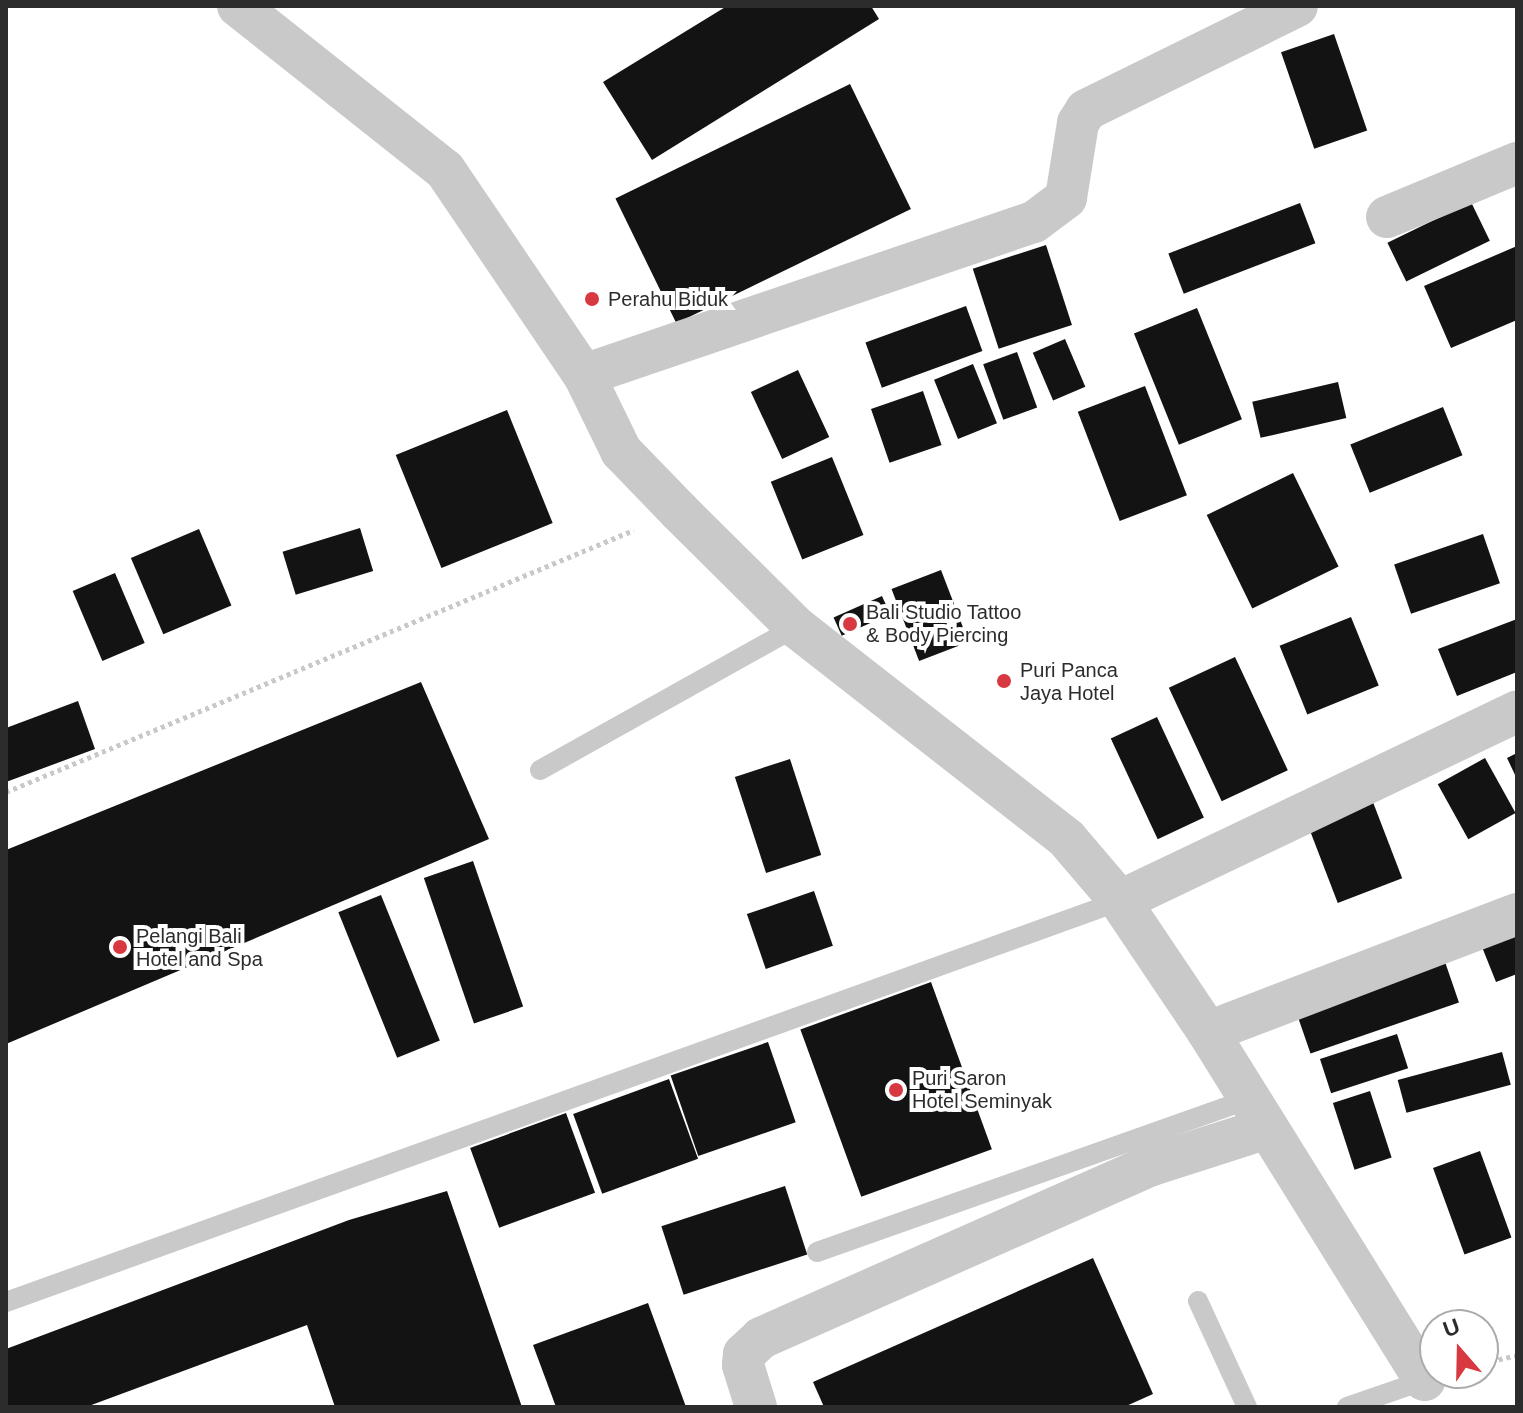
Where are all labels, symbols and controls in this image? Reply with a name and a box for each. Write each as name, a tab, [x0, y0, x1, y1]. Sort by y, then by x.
place label: Perahu Biduk	[608, 287, 728, 311]
marker: Perahu Biduk	[583, 290, 601, 308]
place label: Bali Studio Tattoo & Body Piercing	[866, 600, 1022, 647]
marker: Bali Studio Tattoo & Body Piercing	[841, 615, 859, 633]
place label: Puri Panca Jaya Hotel	[1020, 658, 1118, 705]
marker: Puri Panca Jaya Hotel	[995, 672, 1013, 690]
place label: Pelangi Bali Hotel and Spa	[136, 924, 263, 971]
marker: Pelangi Bali Hotel and Spa	[111, 938, 129, 956]
place label: Puri Saron Hotel Seminyak	[912, 1066, 1052, 1113]
marker: Puri Saron Hotel Seminyak	[887, 1081, 905, 1099]
north arrow	[1419, 1309, 1499, 1389]
text: U	[1440, 1313, 1463, 1342]

